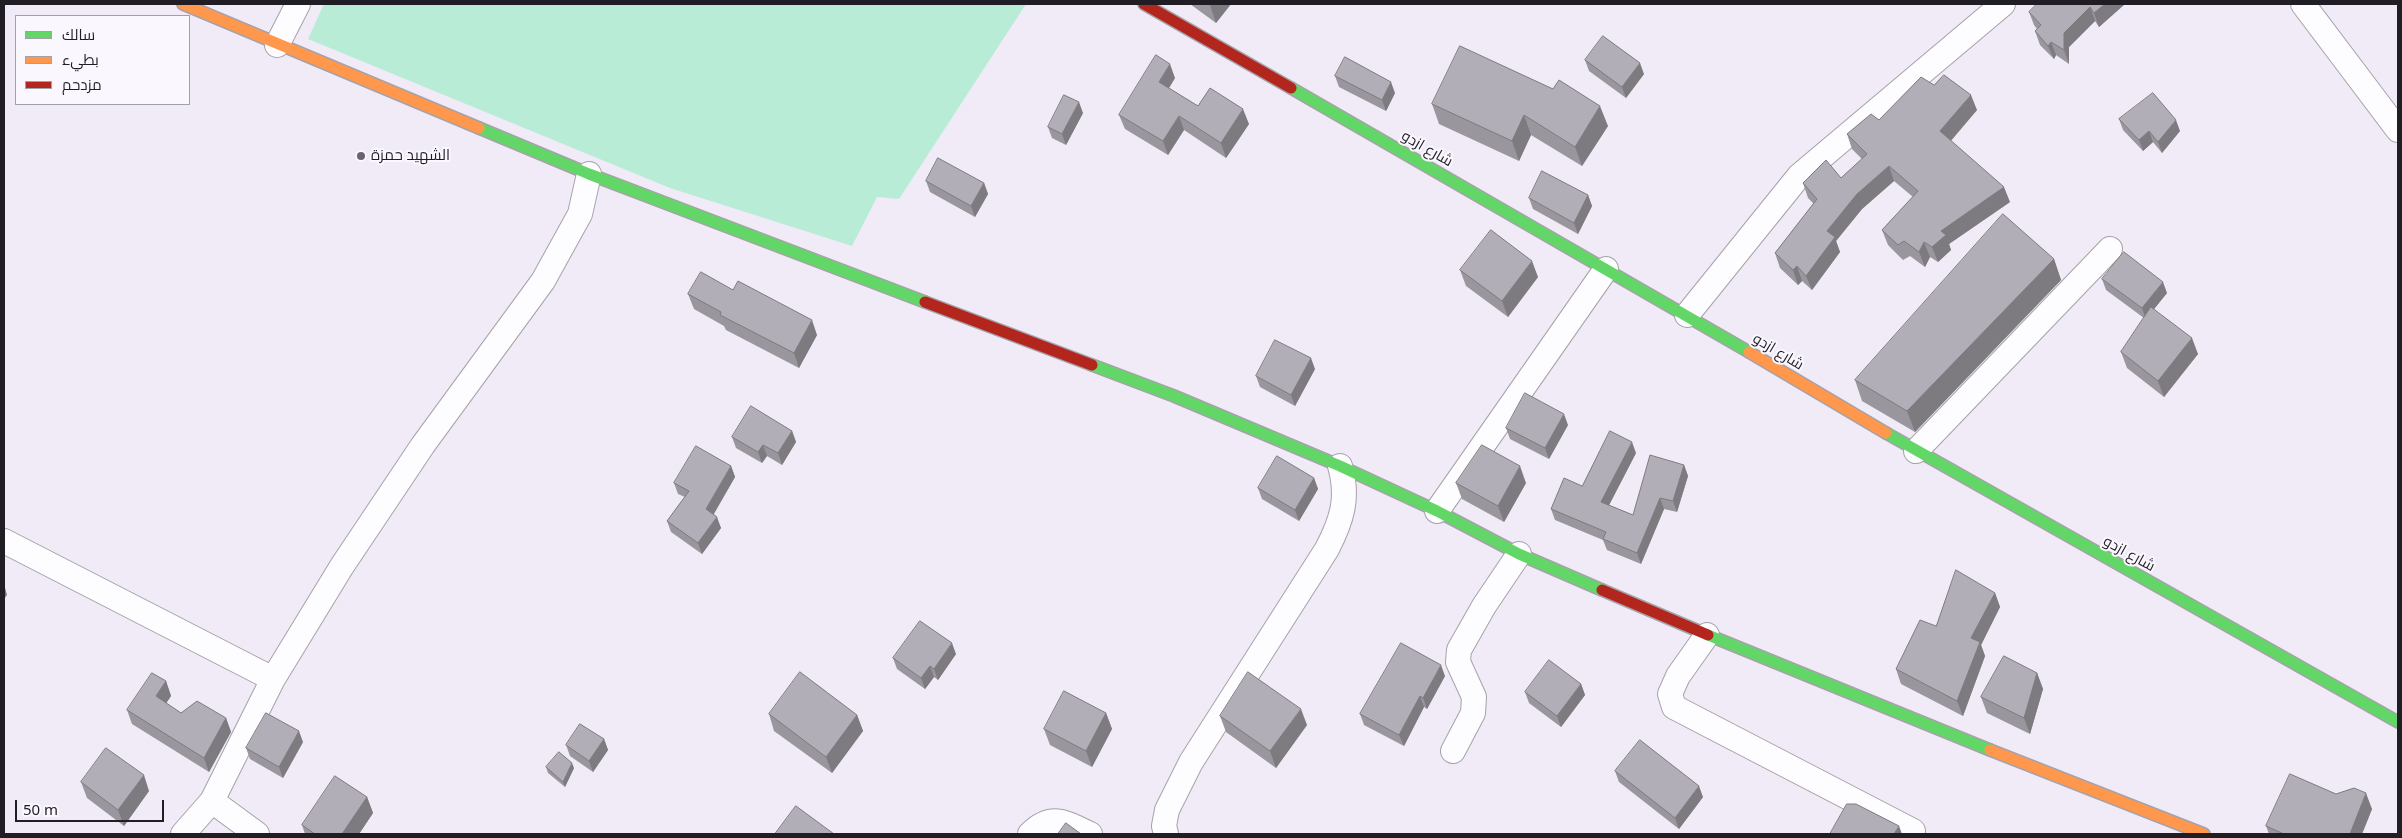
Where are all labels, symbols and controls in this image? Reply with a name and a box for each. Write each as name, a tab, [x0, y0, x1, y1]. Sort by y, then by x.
legend	[15, 15, 190, 105]
text: سالك	[62, 24, 95, 44]
text: بطيء	[62, 49, 99, 69]
text: مزدحم	[62, 74, 102, 94]
street label: شارع ازدو	[1398, 127, 1456, 171]
place label: الشهيد حمزة	[371, 147, 450, 165]
marker: الشهيد حمزة	[355, 150, 367, 162]
street label: شارع ازدو	[1749, 330, 1807, 374]
street label: شارع ازدو	[2100, 532, 2158, 576]
scale bar	[18, 790, 166, 822]
text: 50 m	[23, 799, 58, 819]

